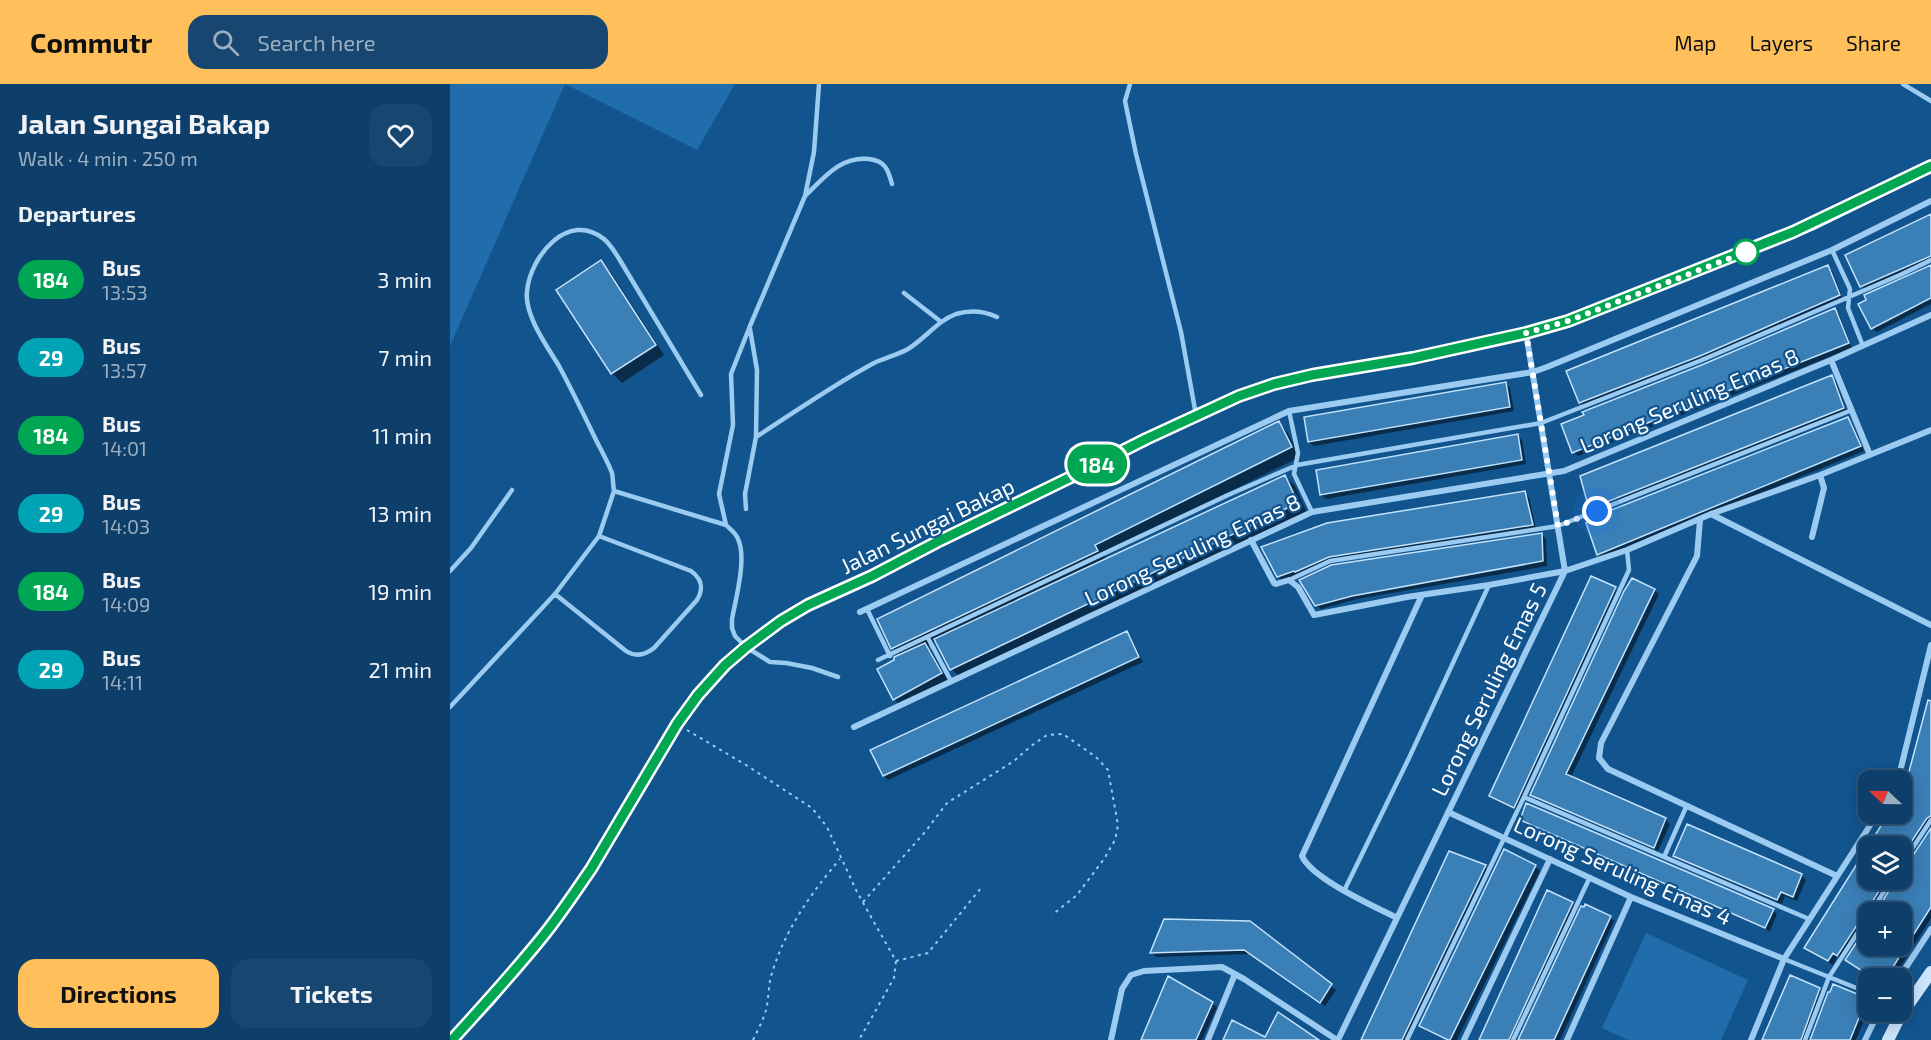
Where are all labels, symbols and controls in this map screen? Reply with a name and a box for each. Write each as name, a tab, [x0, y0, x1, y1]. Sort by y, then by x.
search box	[188, 15, 608, 69]
text: Commutr	[30, 25, 152, 59]
icon: search	[209, 26, 242, 59]
text: Search here	[257, 29, 376, 55]
text: Map	[1674, 30, 1716, 55]
text: Layers	[1749, 30, 1813, 55]
text: Share	[1846, 30, 1901, 55]
button: heart	[369, 104, 432, 167]
text: Jalan Sungai Bakap	[18, 106, 270, 140]
text: Walk · 4 min · 250 m	[18, 146, 198, 170]
text: Departures	[18, 200, 136, 226]
unlabelled marker	[1733, 239, 1759, 265]
text: Bus	[102, 254, 141, 280]
text: 3 min	[377, 266, 432, 292]
text: 184	[33, 267, 69, 292]
text: 13:53	[102, 280, 148, 304]
text: Bus	[102, 332, 141, 358]
street label: Lorong Seruling Emas 8	[1576, 342, 1802, 458]
text: 7 min	[378, 344, 432, 370]
text: 29	[39, 345, 63, 370]
text: 13:57	[102, 358, 147, 382]
text: Bus	[102, 410, 141, 436]
text: 11 min	[372, 422, 432, 448]
text: 184	[33, 423, 69, 448]
text: 14:01	[102, 436, 147, 460]
line badge: 184	[1062, 444, 1132, 484]
text: 184	[1079, 452, 1115, 477]
street label: Jalan Sungai Bakap	[836, 472, 1018, 578]
street label: Lorong Seruling Emas 8	[1080, 487, 1304, 611]
text: Bus	[102, 488, 141, 514]
your location	[1582, 496, 1612, 526]
text: 13 min	[369, 500, 432, 526]
text: 29	[39, 501, 63, 526]
text: 14:03	[102, 514, 150, 538]
text: Bus	[102, 566, 141, 592]
text: 19 min	[368, 578, 432, 604]
street label: Lorong Seruling Emas 5	[1425, 578, 1551, 800]
text: 184	[33, 579, 69, 604]
text: 14:09	[102, 592, 150, 616]
text: Bus	[102, 644, 141, 670]
text: 21 min	[368, 656, 432, 682]
text: 29	[39, 657, 63, 682]
text: 14:11	[102, 670, 143, 694]
north arrow	[1858, 770, 1912, 824]
map controls	[1858, 770, 1912, 1022]
street label: Lorong Seruling Emas 4	[1510, 810, 1736, 930]
button: layers	[1858, 836, 1912, 890]
button: +	[1858, 902, 1912, 956]
button: Directions	[18, 959, 219, 1028]
button: Tickets	[231, 959, 432, 1028]
button: −	[1858, 968, 1912, 1022]

